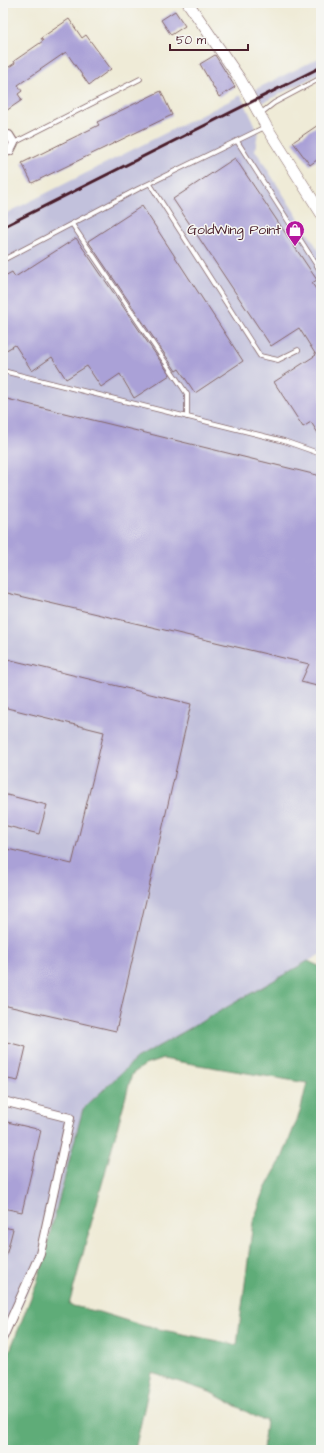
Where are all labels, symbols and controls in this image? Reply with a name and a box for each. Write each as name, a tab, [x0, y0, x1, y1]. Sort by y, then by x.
scale bar	[170, 26, 248, 52]
text: 50 m	[176, 32, 207, 49]
shop icon: GoldWing Point	[284, 219, 306, 247]
place label: GoldWing Point	[187, 220, 281, 240]

